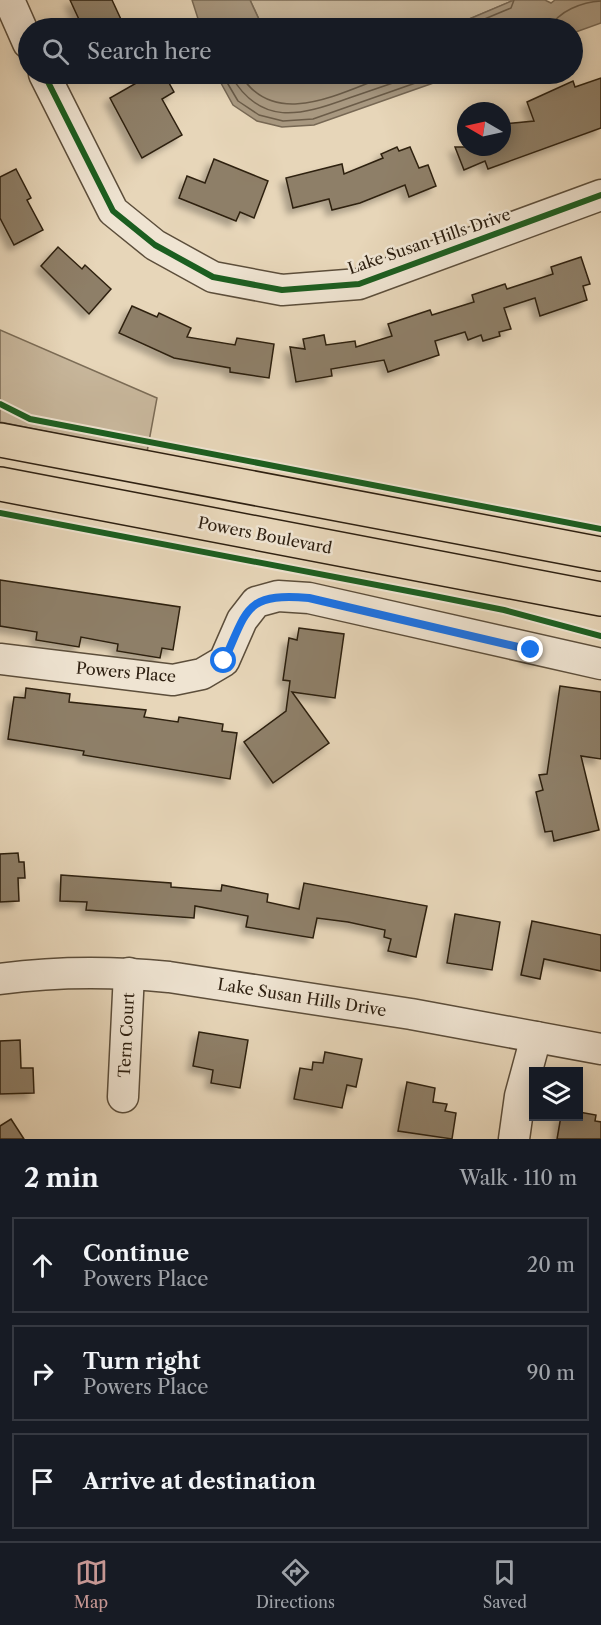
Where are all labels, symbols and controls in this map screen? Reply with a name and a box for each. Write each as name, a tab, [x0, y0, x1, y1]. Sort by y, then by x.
search box	[18, 18, 583, 84]
icon: search	[39, 35, 72, 68]
text: Search here	[87, 38, 212, 65]
north arrow	[457, 102, 511, 156]
street label: Lake Susan Hills Drive	[345, 204, 513, 278]
street label: Powers Boulevard	[196, 512, 334, 558]
route end	[517, 636, 543, 662]
route start	[210, 647, 236, 673]
street label: Powers Place	[75, 658, 177, 686]
street label: Lake Susan Hills Drive	[216, 974, 388, 1020]
street label: Tern Court	[114, 992, 138, 1078]
map controls	[529, 1067, 583, 1121]
button: layers	[529, 1067, 583, 1121]
text: 2 min	[24, 1162, 99, 1194]
text: Walk · 110 m	[460, 1166, 577, 1190]
text: Continue	[83, 1240, 189, 1267]
icon: ahead	[26, 1249, 59, 1282]
text: 20 m	[527, 1253, 575, 1277]
text: Powers Place	[83, 1267, 209, 1291]
text: Turn right	[83, 1348, 201, 1375]
icon: right	[26, 1357, 59, 1390]
text: 90 m	[527, 1361, 575, 1385]
text: Powers Place	[83, 1375, 209, 1399]
icon: arrive	[26, 1465, 59, 1498]
text: Arrive at destination	[83, 1468, 316, 1495]
tab: Map	[74, 1556, 108, 1612]
tab: Directions	[256, 1556, 335, 1612]
tab: Saved	[483, 1556, 527, 1612]

